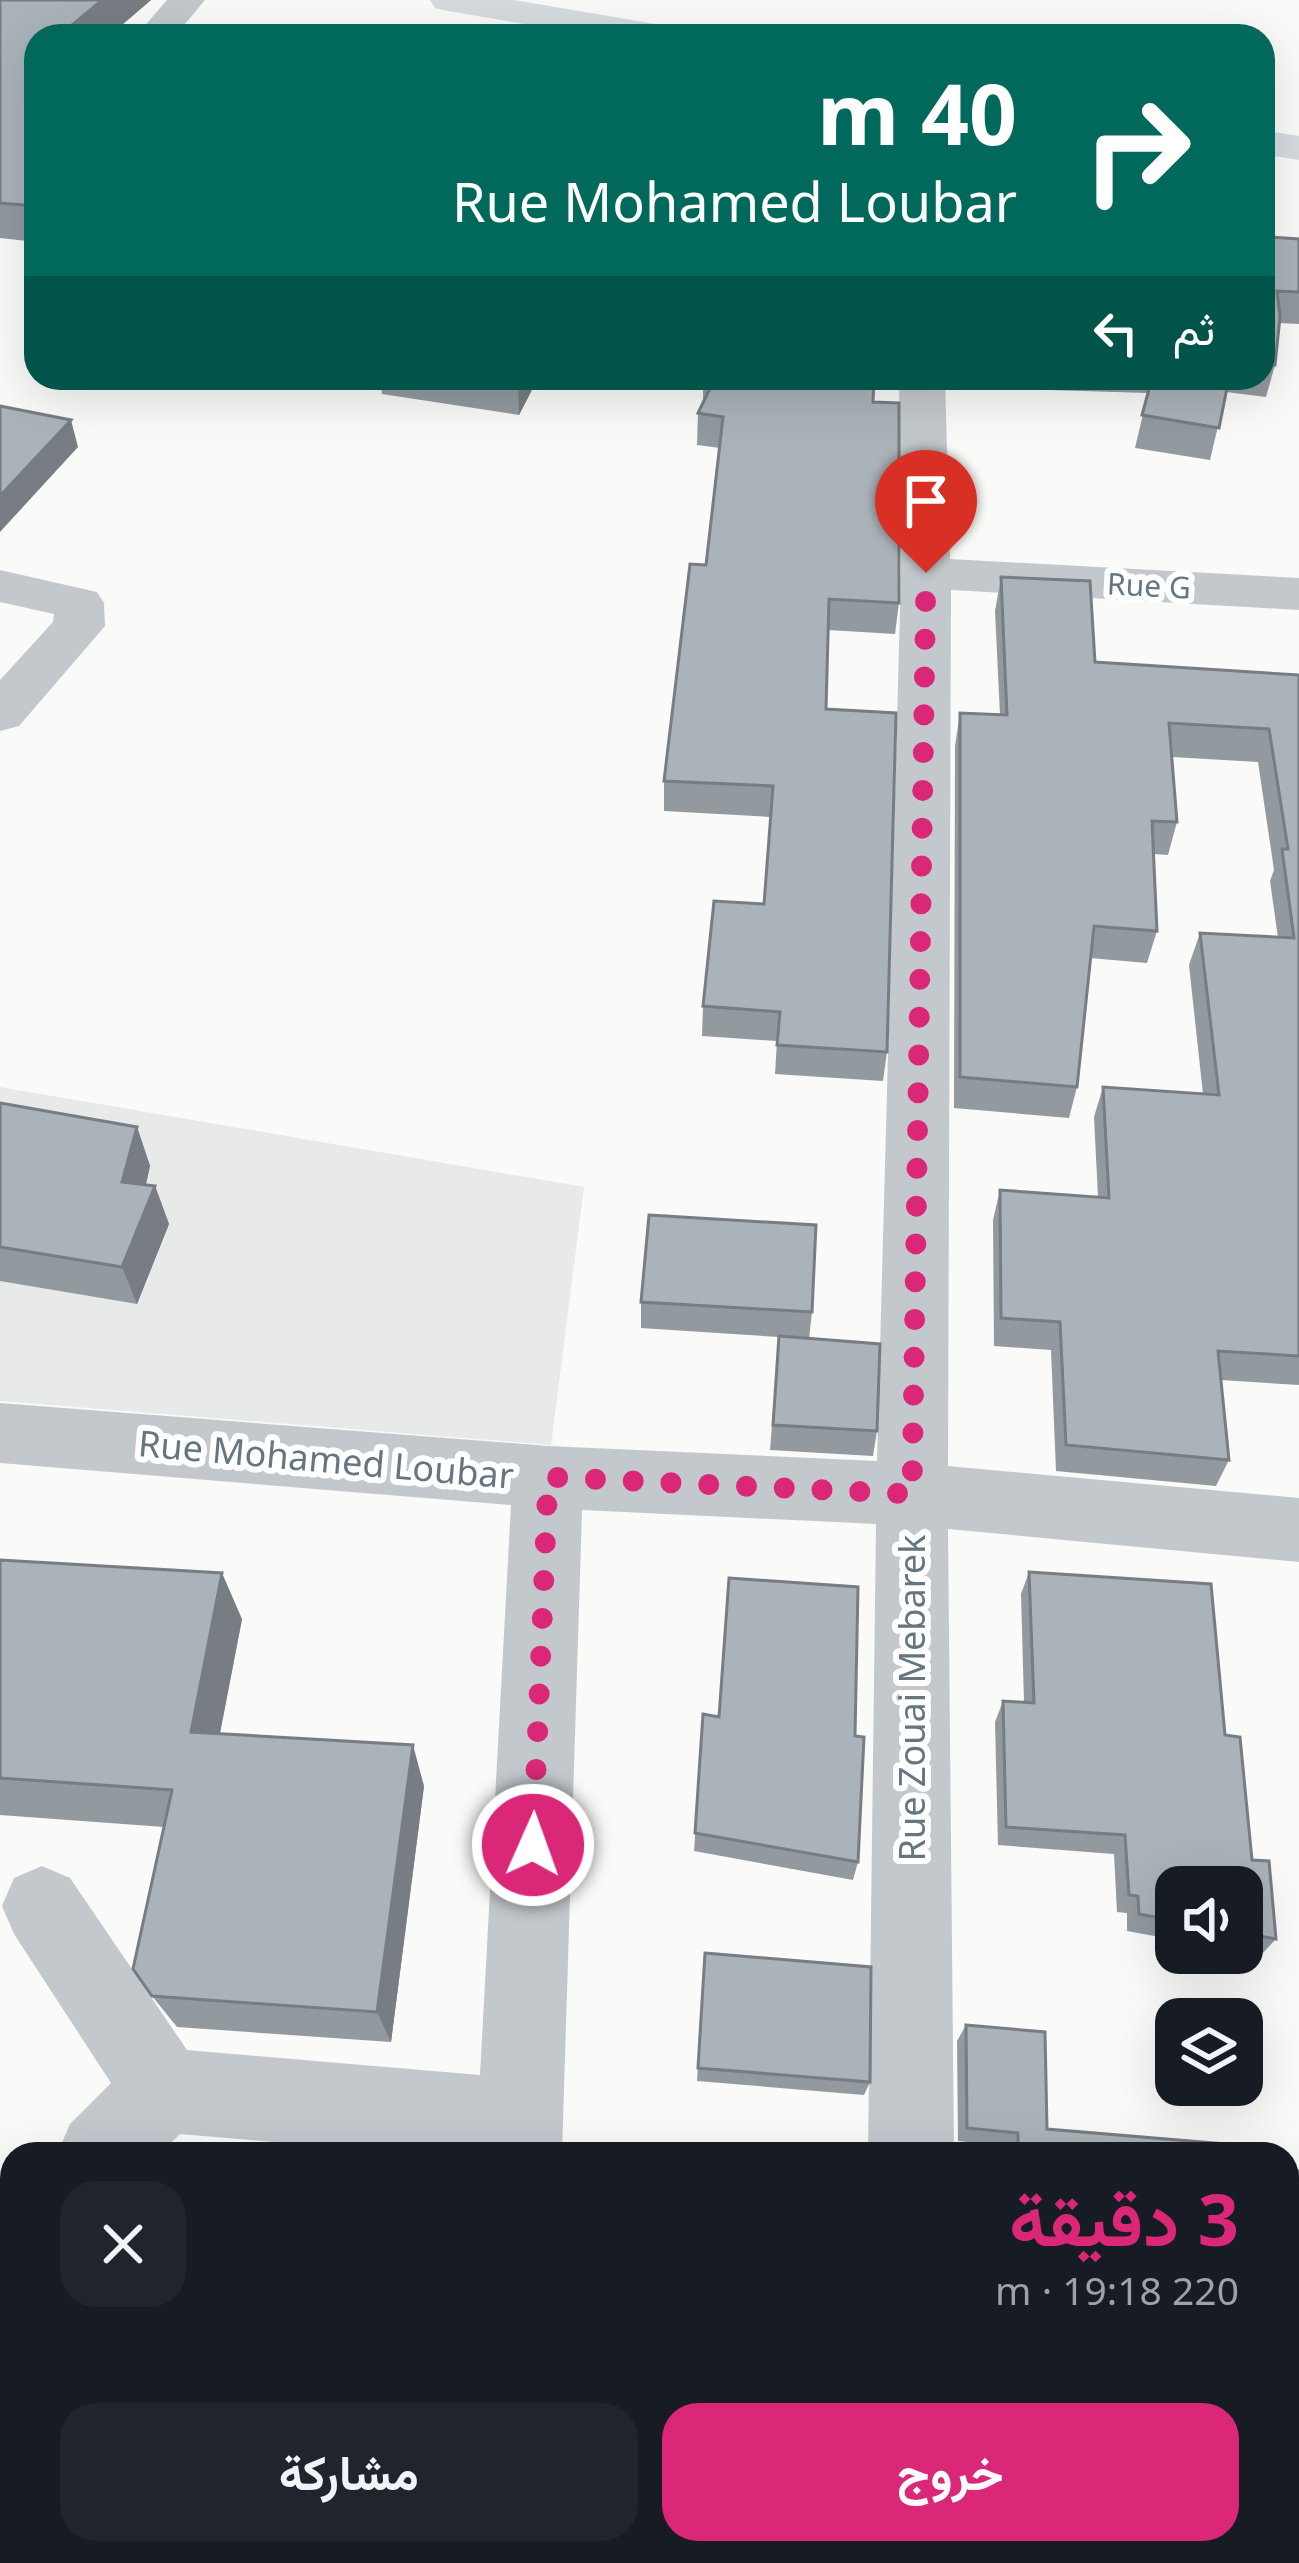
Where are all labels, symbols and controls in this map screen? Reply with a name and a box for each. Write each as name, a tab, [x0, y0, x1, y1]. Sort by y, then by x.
text: 40 m	[817, 55, 1017, 170]
icon: right	[1059, 72, 1215, 228]
text: Rue Mohamed Loubar	[452, 164, 1017, 238]
text: ثم	[1173, 297, 1215, 358]
icon: left	[1083, 300, 1149, 366]
pin	[875, 450, 977, 573]
icon: arrive	[893, 468, 959, 534]
street label: Rue G	[1106, 562, 1192, 608]
street label: Rue Mohamed Loubar	[136, 1418, 516, 1500]
street label: Rue Zouai Mebarek	[887, 1535, 936, 1861]
position arrow	[470, 1782, 596, 1908]
map controls	[1155, 1866, 1263, 2106]
button: sound	[1155, 1866, 1263, 1974]
button: layers	[1155, 1998, 1263, 2106]
text: 3 دقيقة	[1009, 2169, 1239, 2267]
button: close	[60, 2181, 186, 2307]
text: 220 m · 19:18	[995, 2263, 1239, 2316]
button: مشاركة	[60, 2403, 638, 2541]
button: خروج	[662, 2403, 1239, 2541]

